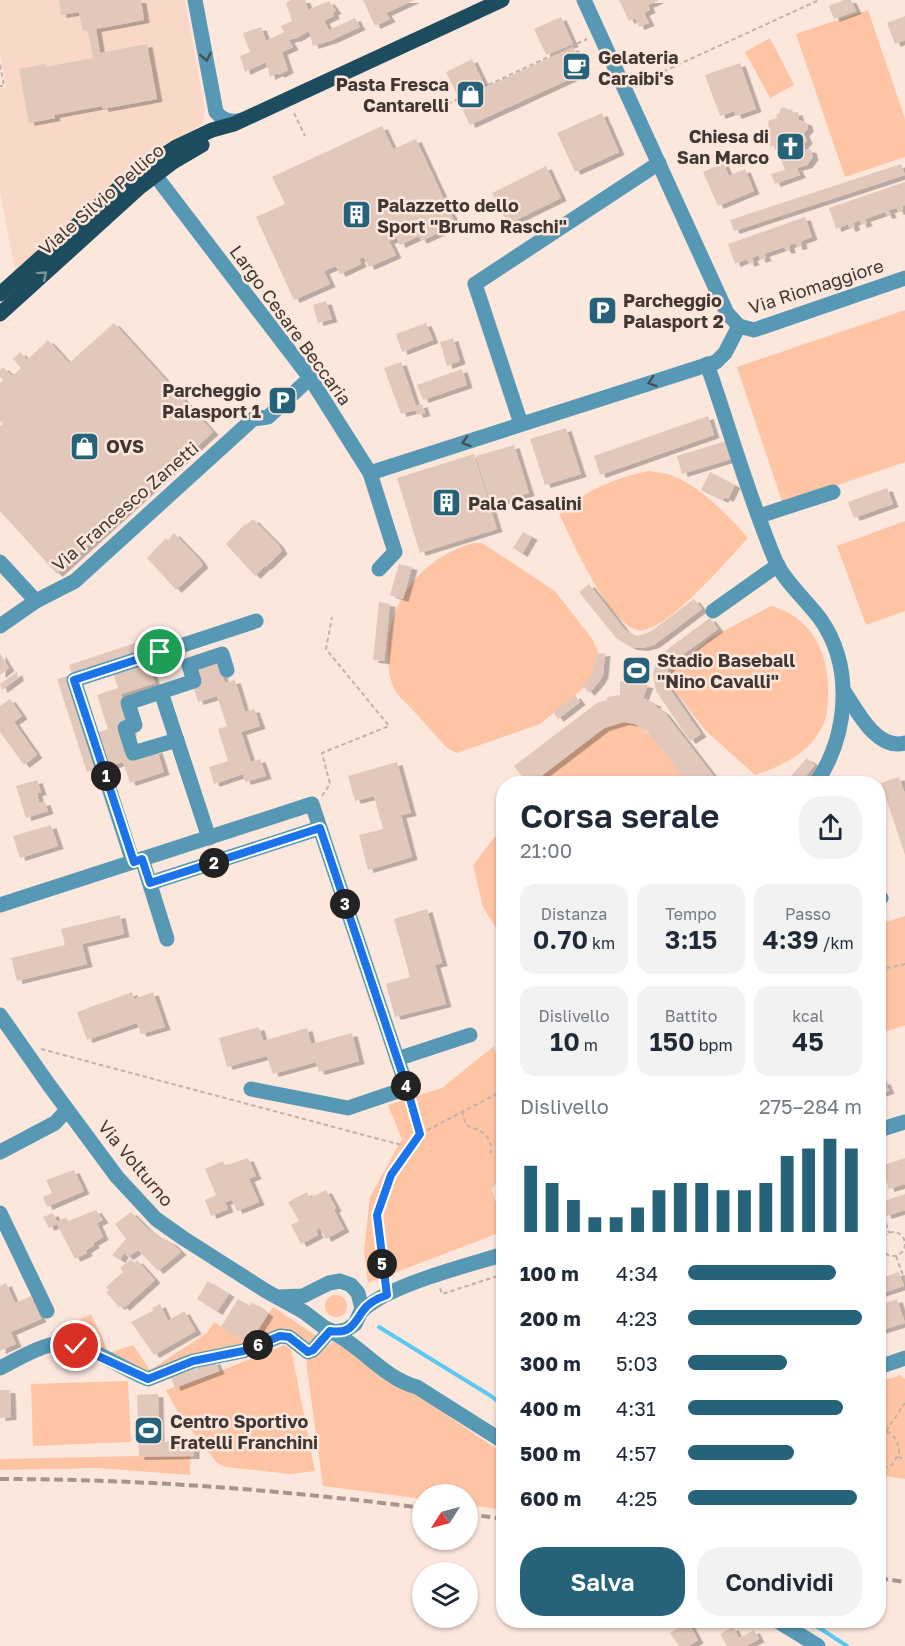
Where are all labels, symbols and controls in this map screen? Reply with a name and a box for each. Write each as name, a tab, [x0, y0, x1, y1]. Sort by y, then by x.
place label: Gelateria Caraibi's	[598, 46, 679, 89]
cafe icon: Gelateria Caraibi's	[561, 51, 593, 83]
one-way arrow	[199, 52, 212, 62]
place label: Pasta Fresca Cantarelli	[336, 73, 449, 116]
shop icon: Pasta Fresca Cantarelli	[454, 78, 486, 110]
place label: Chiesa di San Marco	[677, 125, 769, 168]
church icon: Chiesa di San Marco	[774, 130, 806, 162]
street label: Viale Silvio Pellico	[34, 139, 168, 259]
place label: Palazzetto dello Sport "Brumo Raschi"	[377, 194, 567, 237]
building icon: Palazzetto dello Sport "Brumo Raschi"	[340, 199, 372, 231]
street label: Largo Cesare Beccaria	[226, 241, 356, 409]
street label: Via Riomaggiore	[746, 254, 886, 318]
one-way arrow	[37, 271, 47, 282]
place label: Parcheggio Palasport 2	[623, 289, 724, 332]
parking icon: Parcheggio Palasport 2	[586, 294, 618, 326]
one-way arrow	[647, 375, 658, 388]
place label: Parcheggio Palasport 1	[162, 379, 261, 422]
parking icon: Parcheggio Palasport 1	[266, 384, 298, 416]
shop icon: OVS	[69, 430, 101, 462]
place label: OVS	[106, 435, 144, 457]
one-way arrow	[461, 435, 472, 447]
street label: Via Francesco Zanetti	[47, 436, 203, 576]
building icon: Pala Casalini	[431, 487, 463, 519]
place label: Pala Casalini	[468, 492, 582, 514]
pin	[134, 626, 185, 677]
icon: arrive	[143, 635, 176, 668]
place label: Stadio Baseball "Nino Cavalli"	[657, 649, 795, 692]
sports icon: Stadio Baseball "Nino Cavalli"	[620, 654, 652, 686]
pin: 1	[91, 761, 121, 791]
text: 1	[102, 766, 110, 786]
text: Corsa serale	[520, 796, 719, 835]
button: share	[799, 796, 862, 859]
text: 21:00	[520, 838, 572, 862]
pin: 2	[199, 848, 229, 878]
text: 2	[209, 853, 219, 873]
pin: 3	[330, 889, 360, 919]
text: 3	[340, 894, 350, 914]
text: Distanza	[541, 904, 607, 924]
text: Tempo	[665, 904, 717, 924]
text: Passo	[785, 904, 831, 924]
text: 0.70	[533, 924, 588, 955]
text: 3:15	[665, 924, 717, 955]
text: 4:39	[762, 924, 819, 955]
text: km	[588, 933, 615, 953]
text: /km	[819, 933, 854, 953]
text: Dislivello	[539, 1006, 609, 1026]
text: Battito	[665, 1006, 717, 1026]
text: kcal	[792, 1006, 824, 1026]
text: 10	[550, 1026, 580, 1057]
text: 150	[649, 1026, 695, 1057]
text: 45	[792, 1026, 824, 1057]
text: m	[580, 1035, 598, 1055]
text: bpm	[695, 1035, 733, 1055]
pin: 4	[391, 1071, 421, 1101]
text: 4	[401, 1076, 411, 1096]
text: Dislivello	[520, 1094, 609, 1118]
text: 275–284 m	[759, 1094, 862, 1118]
street label: Via Volturno	[94, 1115, 178, 1211]
pin: 5	[367, 1249, 397, 1279]
text: 5	[377, 1254, 387, 1274]
text: 100 m	[520, 1261, 579, 1285]
text: 4:34	[616, 1261, 658, 1285]
text: 200 m	[520, 1306, 581, 1330]
text: 4:23	[616, 1306, 658, 1330]
pin	[50, 1320, 101, 1371]
icon: check	[59, 1329, 92, 1362]
pin: 6	[243, 1330, 273, 1360]
text: 6	[253, 1335, 263, 1355]
text: 300 m	[520, 1351, 581, 1375]
text: 5:03	[616, 1351, 658, 1375]
text: 400 m	[520, 1396, 581, 1420]
text: 4:31	[616, 1396, 656, 1420]
place label: Centro Sportivo Fratelli Franchini	[170, 1410, 318, 1453]
sports icon: Centro Sportivo Fratelli Franchini	[133, 1415, 165, 1447]
text: 500 m	[520, 1441, 581, 1465]
text: 4:57	[616, 1441, 656, 1465]
north arrow	[412, 1484, 478, 1550]
map controls	[412, 1484, 478, 1628]
text: 600 m	[520, 1486, 581, 1510]
text: 4:25	[616, 1486, 657, 1510]
button: Salva	[520, 1547, 685, 1616]
button: Condividi	[697, 1547, 862, 1616]
button: layers	[412, 1562, 478, 1628]

